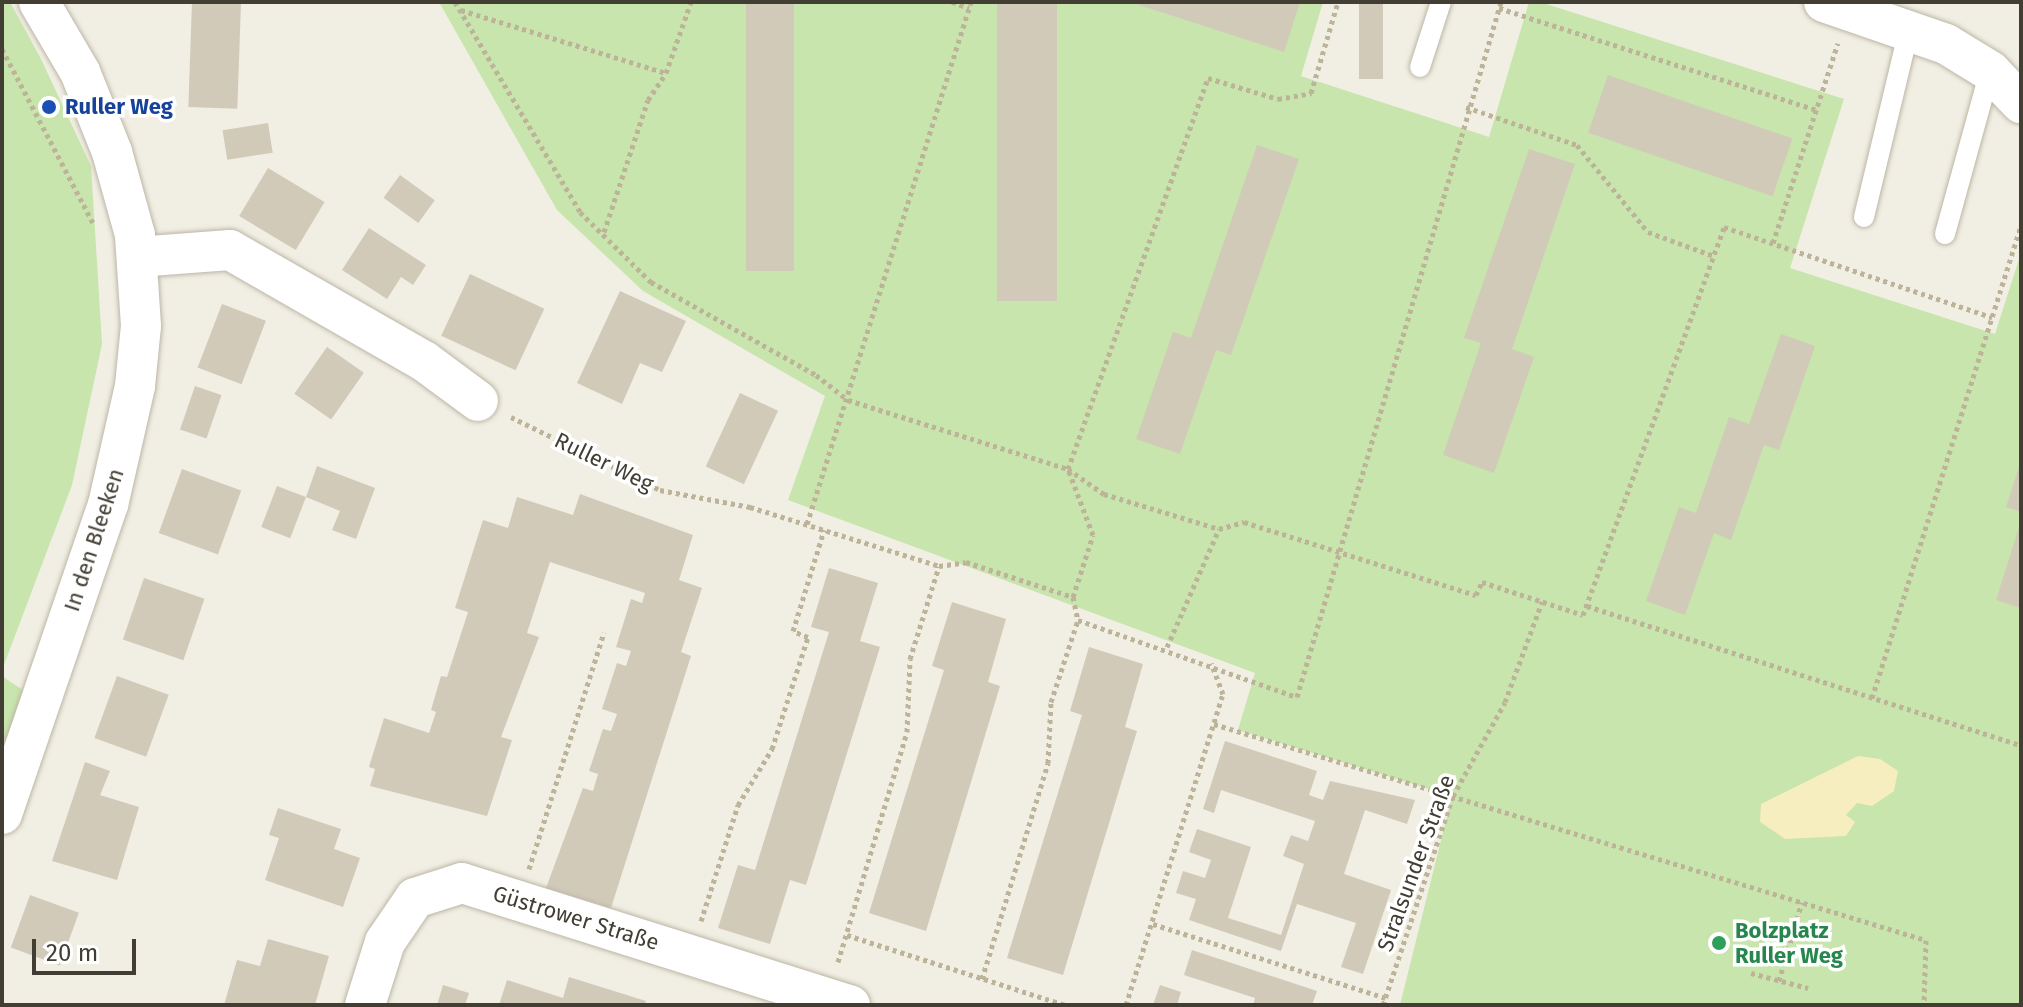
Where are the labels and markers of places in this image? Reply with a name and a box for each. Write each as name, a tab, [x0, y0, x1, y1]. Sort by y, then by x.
place label: Ruller Weg	[65, 94, 173, 120]
marker: Ruller Weg	[40, 98, 58, 116]
place label: Bolzplatz Ruller Weg	[1735, 917, 1843, 968]
marker: Bolzplatz Ruller Weg	[1710, 934, 1728, 952]

